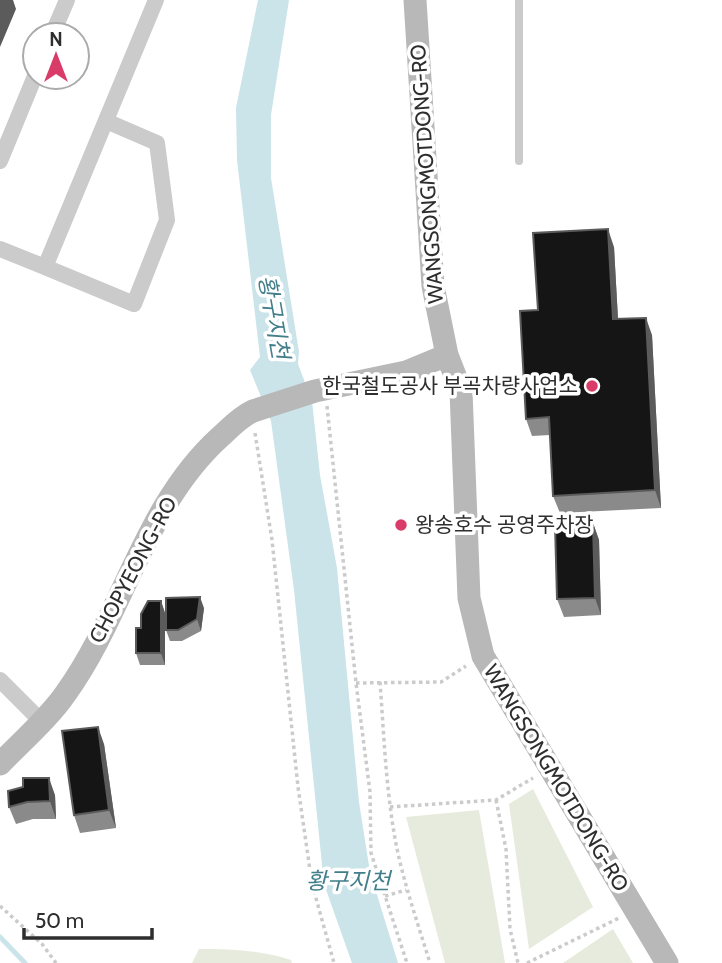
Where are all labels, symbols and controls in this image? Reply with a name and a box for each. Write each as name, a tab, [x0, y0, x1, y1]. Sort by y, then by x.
north arrow	[21, 21, 91, 91]
text: N	[49, 28, 63, 51]
street label: WANGSONGMOTDONG-RO	[405, 43, 448, 305]
water label: 황구지천	[253, 273, 296, 364]
place label: 한국철도공사 부곡차량사업소	[322, 373, 578, 398]
marker: 한국철도공사 부곡차량사업소	[584, 378, 600, 394]
street label: CHOPYEONG-RO	[83, 492, 182, 647]
place label: 왕송호수 공영주차장	[415, 512, 594, 537]
marker: 왕송호수 공영주차장	[393, 517, 409, 533]
street label: WANGSONGMOTDONG-RO	[479, 660, 634, 896]
water label: 황구지천	[306, 867, 393, 895]
scale bar	[24, 897, 152, 941]
text: 50 m	[35, 908, 84, 933]

